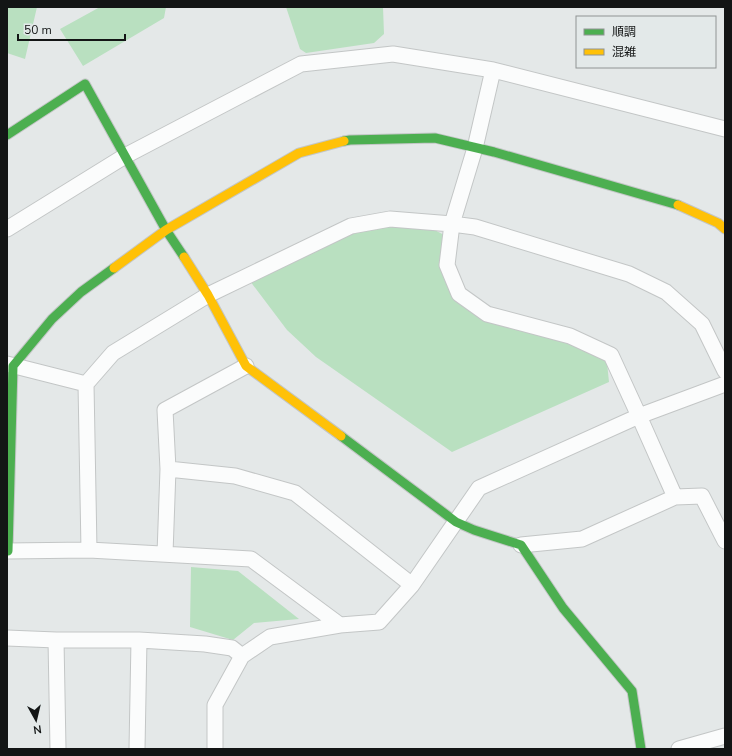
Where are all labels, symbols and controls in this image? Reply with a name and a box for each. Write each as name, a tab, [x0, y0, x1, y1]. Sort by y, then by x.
scale bar	[18, 16, 125, 42]
legend	[576, 16, 716, 68]
text: 50 m	[24, 22, 52, 38]
text: 順調	[612, 24, 636, 40]
text: 混雑	[612, 44, 636, 60]
north arrow	[16, 700, 56, 740]
text: N	[32, 721, 42, 737]

